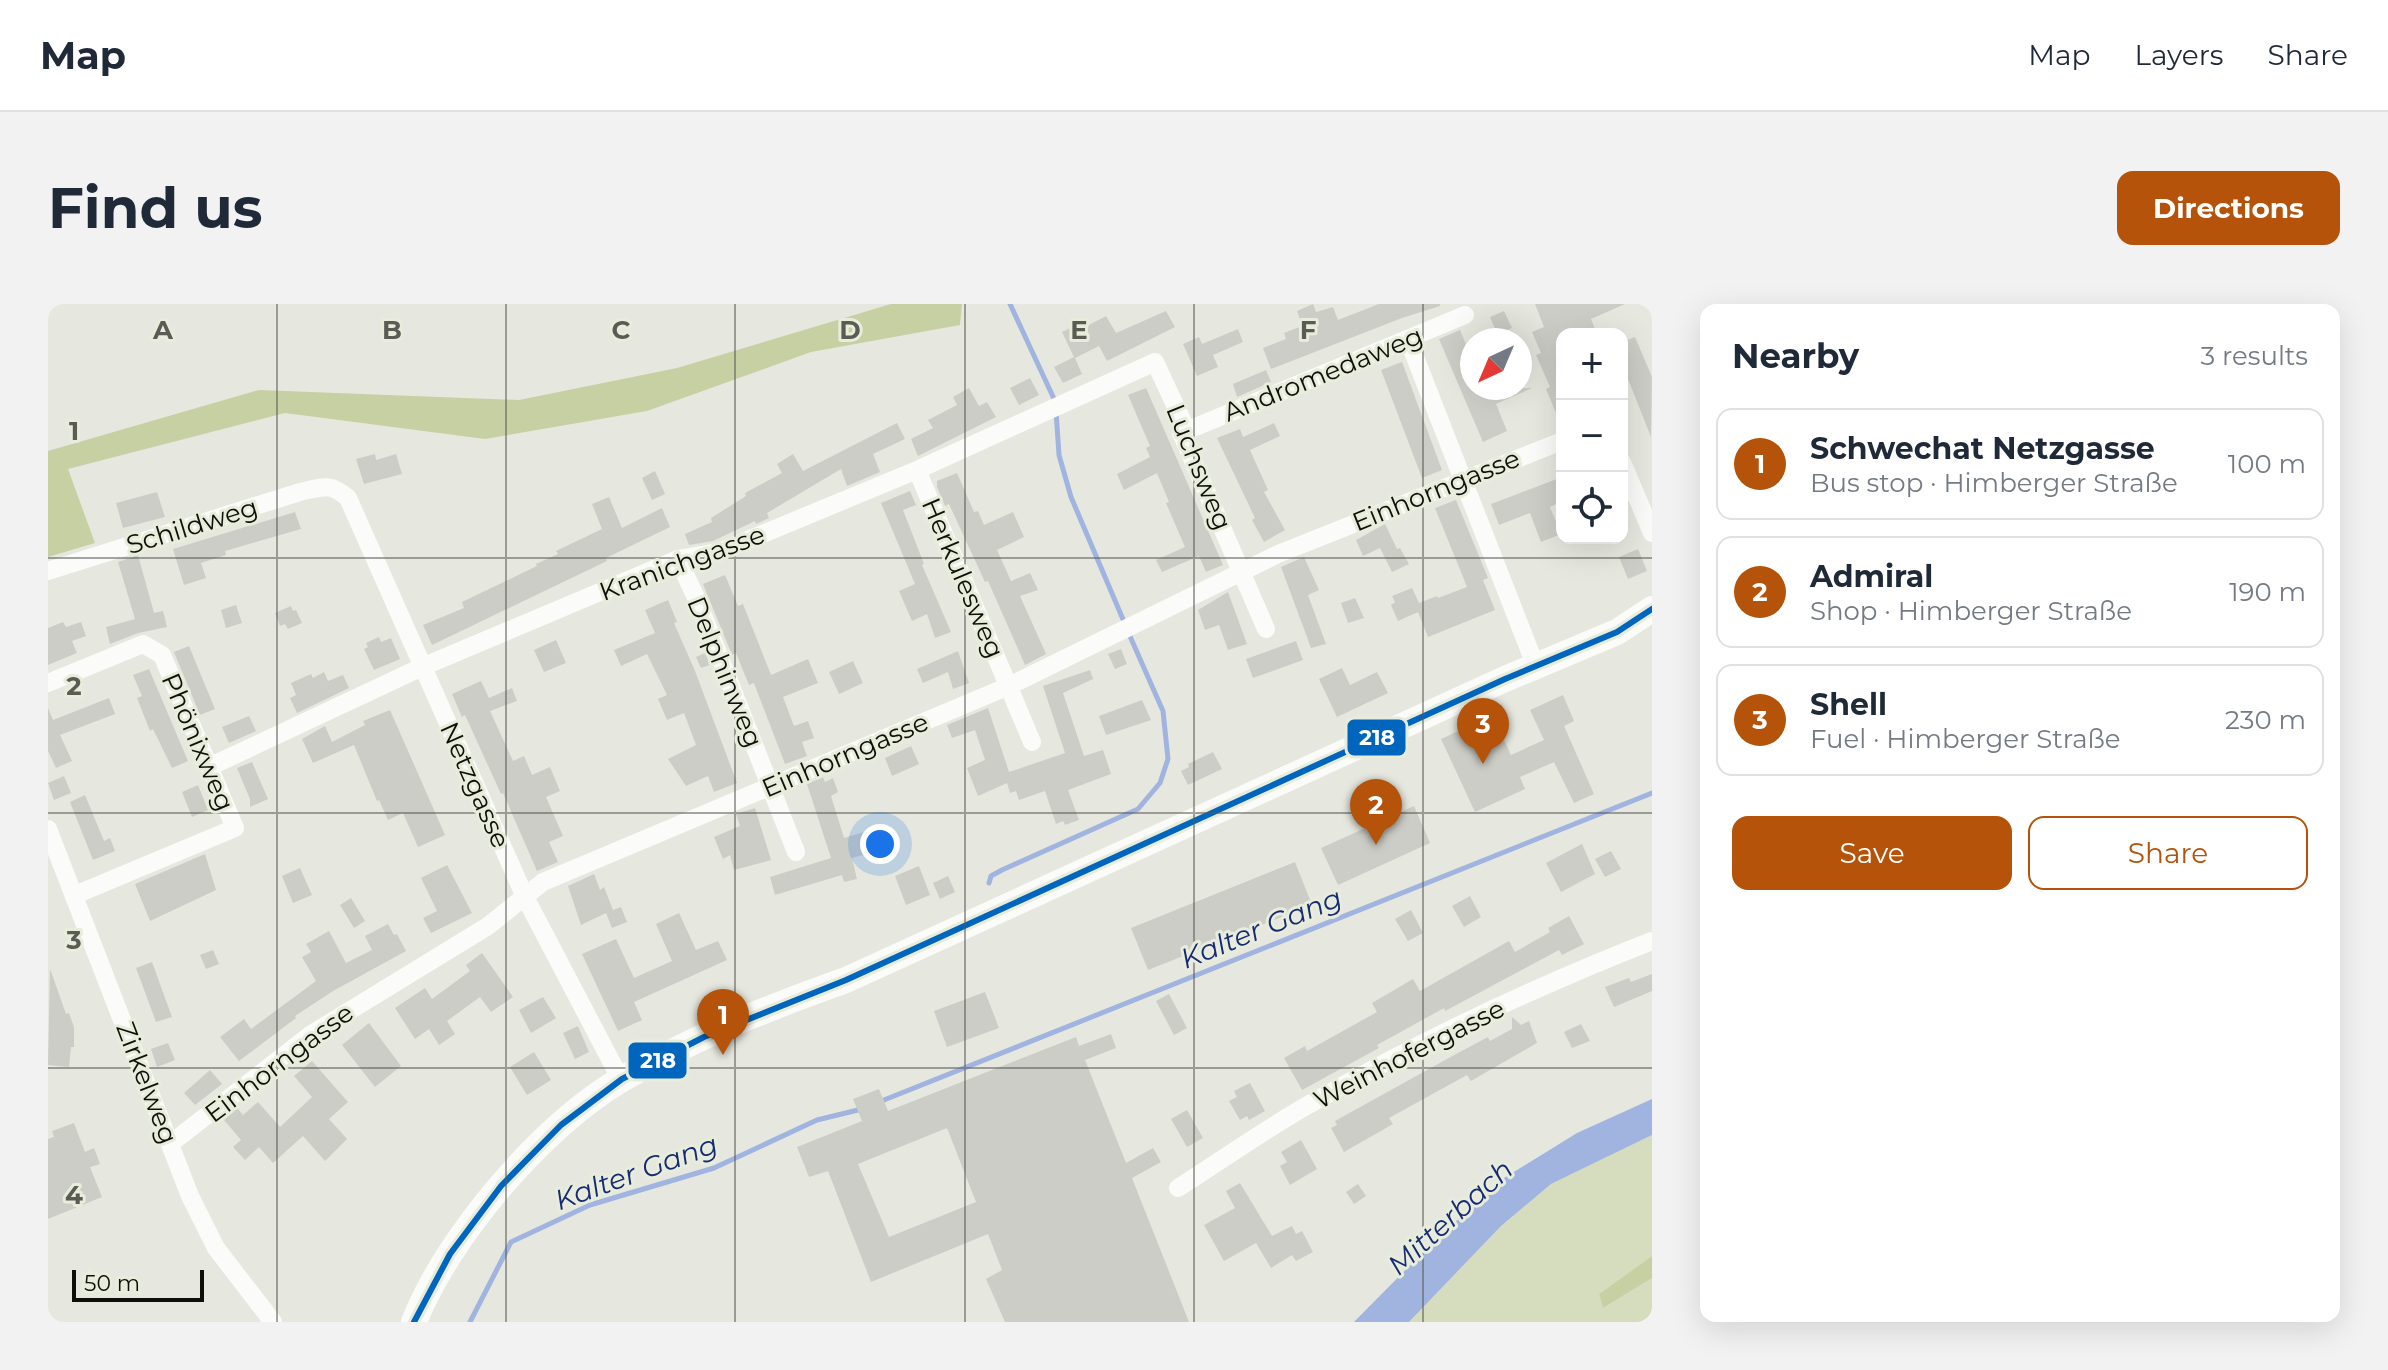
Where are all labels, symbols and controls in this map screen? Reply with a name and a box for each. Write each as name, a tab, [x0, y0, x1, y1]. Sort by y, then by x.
text: Map	[40, 32, 126, 79]
text: Map	[2028, 38, 2091, 72]
text: Layers	[2135, 38, 2224, 72]
text: Share	[2268, 38, 2348, 72]
button: Directions	[2117, 171, 2340, 245]
text: Find us	[48, 174, 262, 242]
text: A	[152, 314, 174, 346]
text: B	[382, 314, 402, 346]
text: C	[612, 314, 631, 346]
text: D	[839, 314, 861, 346]
text: E	[1070, 314, 1088, 346]
text: F	[1300, 314, 1316, 346]
street label: Andromedaweg	[1219, 319, 1427, 429]
north arrow	[1460, 328, 1532, 400]
map controls	[1556, 328, 1628, 544]
button: +	[1556, 328, 1628, 400]
text: Nearby	[1732, 335, 1859, 377]
text: 3 results	[2201, 340, 2308, 372]
street label: Luchsweg	[1159, 399, 1239, 535]
button: −	[1556, 400, 1628, 472]
text: 1	[69, 415, 79, 447]
text: Schwechat Netzgasse	[1810, 430, 2155, 467]
street label: Einhorngasse	[1348, 442, 1524, 538]
text: 1	[1755, 448, 1765, 480]
text: 100 m	[2228, 448, 2306, 480]
text: Bus stop · Himberger Straße	[1810, 467, 2178, 499]
button: locate	[1556, 472, 1628, 544]
street label: Schildweg	[122, 491, 262, 561]
street label: Herkulesweg	[915, 493, 1011, 663]
street label: Kranichgasse	[595, 518, 769, 608]
text: Admiral	[1810, 558, 1933, 595]
text: 2	[1752, 576, 1768, 608]
text: 190 m	[2229, 576, 2306, 608]
street label: Delphinweg	[680, 592, 770, 752]
text: Shop · Himberger Straße	[1810, 595, 2132, 627]
street label: Phönixweg	[155, 668, 241, 816]
text: 2	[66, 670, 82, 702]
text: Shell	[1810, 686, 1887, 723]
pin: 3	[1457, 698, 1509, 764]
text: 3	[1752, 704, 1768, 736]
text: 230 m	[2225, 704, 2306, 736]
street label: Einhorngasse	[757, 706, 933, 804]
street label: Netzgasse	[433, 717, 517, 853]
line badge: 218	[1346, 718, 1407, 757]
text: Fuel · Himberger Straße	[1810, 723, 2121, 755]
text: 218	[1359, 724, 1395, 751]
pin: 2	[1350, 779, 1402, 845]
button: Save	[1732, 816, 2012, 890]
button: Share	[2028, 816, 2308, 890]
your location	[860, 824, 900, 864]
water label: Kalter Gang	[1175, 880, 1347, 976]
text: 3	[65, 924, 82, 956]
pin: 1	[697, 989, 749, 1055]
street label: Weinhofergasse	[1308, 992, 1510, 1116]
street label: Einhorngasse	[198, 997, 360, 1129]
street label: Zirkelweg	[109, 1018, 185, 1148]
line badge: 218	[627, 1041, 688, 1080]
text: 218	[640, 1047, 676, 1074]
water label: Kalter Gang	[550, 1127, 722, 1217]
water label: Mitterbach	[1380, 1152, 1520, 1282]
text: 4	[65, 1179, 83, 1211]
scale bar	[72, 1266, 204, 1302]
text: 50 m	[84, 1270, 140, 1297]

